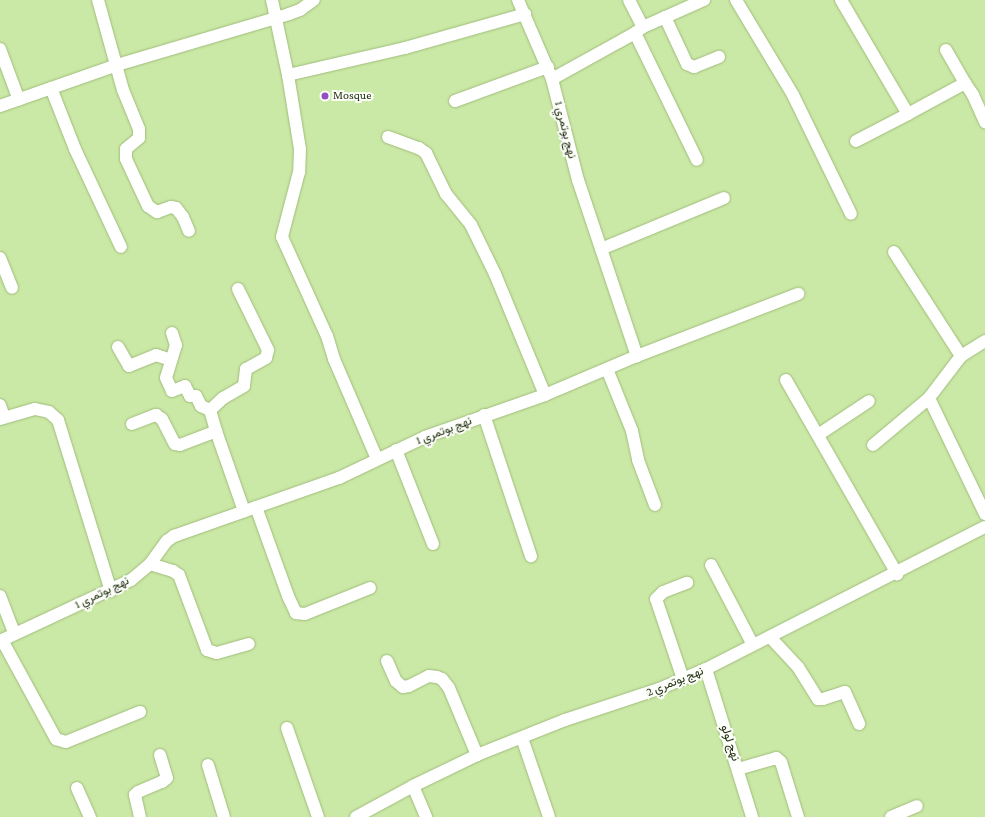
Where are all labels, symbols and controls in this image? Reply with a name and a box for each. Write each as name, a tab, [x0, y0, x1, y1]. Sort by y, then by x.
place label: Mosque	[333, 89, 371, 103]
marker: Mosque	[320, 91, 330, 101]
street label: نهج بوتمري 1	[551, 100, 579, 160]
street label: نهج بوتمري 1	[414, 414, 474, 448]
street label: نهج بوتمري 1	[72, 574, 132, 612]
street label: نهج بوتمري 2	[644, 664, 706, 700]
street label: نهج لولو	[717, 723, 743, 763]

